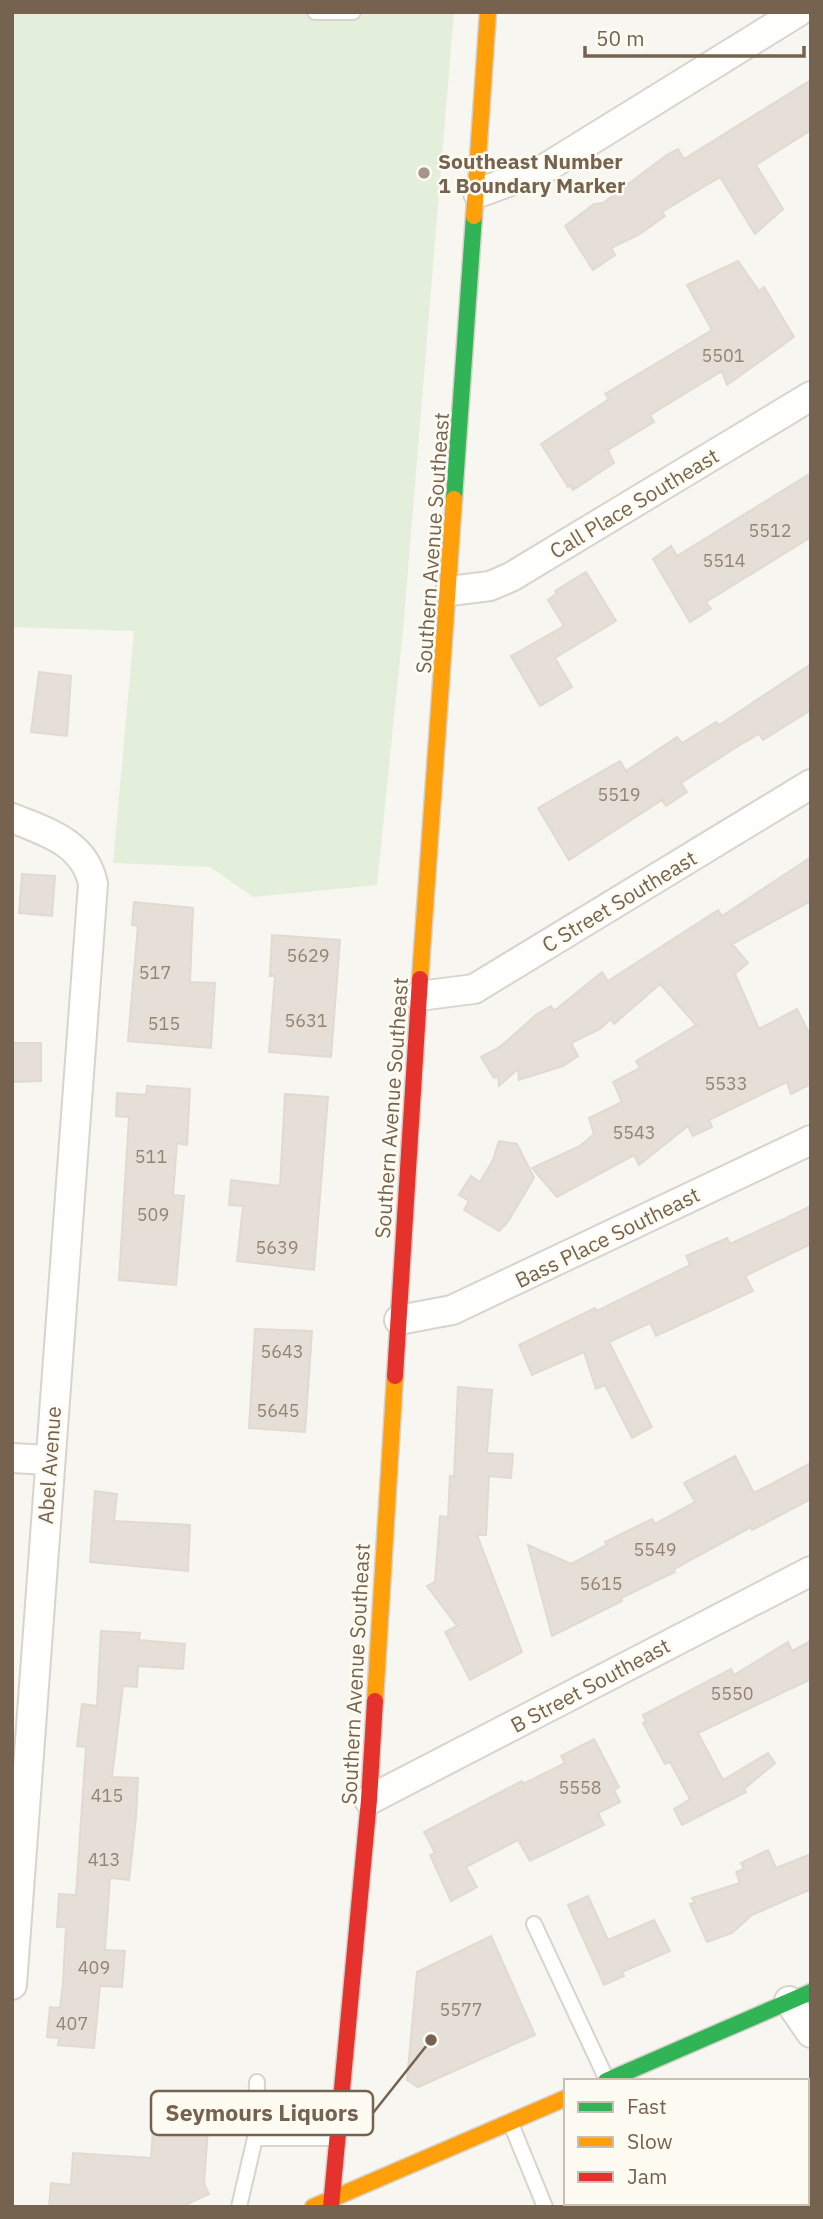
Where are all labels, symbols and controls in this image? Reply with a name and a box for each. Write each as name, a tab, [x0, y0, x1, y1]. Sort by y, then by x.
scale bar	[585, 14, 804, 58]
text: 50 m	[596, 24, 645, 52]
place label: Southeast Number 1 Boundary Marker	[438, 147, 626, 199]
marker: Southeast Number 1 Boundary Marker	[416, 165, 432, 181]
house number: 5501	[701, 344, 745, 367]
street label: Southern Avenue Southeast	[409, 411, 455, 675]
street label: Call Place Southeast	[544, 441, 724, 565]
house number: 5512	[748, 519, 792, 542]
house number: 5514	[702, 549, 746, 572]
house number: 5519	[597, 783, 641, 806]
street label: C Street Southeast	[536, 844, 702, 958]
house number: 5629	[286, 944, 330, 967]
house number: 517	[139, 961, 171, 984]
street label: Southern Avenue Southeast	[368, 976, 414, 1240]
house number: 5631	[284, 1009, 328, 1032]
house number: 515	[148, 1012, 180, 1035]
house number: 5533	[704, 1072, 748, 1095]
house number: 5543	[612, 1121, 656, 1144]
house number: 511	[135, 1145, 167, 1168]
street label: Bass Place Southeast	[510, 1180, 704, 1294]
house number: 509	[137, 1203, 169, 1226]
house number: 5639	[255, 1236, 299, 1259]
house number: 5643	[260, 1340, 304, 1363]
house number: 5645	[256, 1399, 300, 1422]
street label: Abel Avenue	[31, 1405, 67, 1525]
house number: 5549	[633, 1538, 677, 1561]
street label: Southern Avenue Southeast	[334, 1543, 376, 1805]
house number: 5615	[579, 1572, 623, 1595]
street label: B Street Southeast	[505, 1631, 675, 1739]
house number: 5550	[710, 1682, 754, 1705]
house number: 5558	[558, 1776, 602, 1799]
house number: 415	[91, 1784, 123, 1807]
house number: 413	[88, 1848, 120, 1871]
house number: 409	[78, 1956, 110, 1979]
house number: 5577	[439, 1998, 483, 2021]
house number: 407	[56, 2012, 88, 2035]
legend	[564, 2079, 809, 2205]
callout: Seymours Liquors	[151, 2091, 373, 2135]
text: Fast	[627, 2092, 667, 2120]
text: Seymours Liquors	[165, 2097, 359, 2127]
text: Slow	[627, 2127, 673, 2155]
text: Jam	[627, 2162, 667, 2190]

